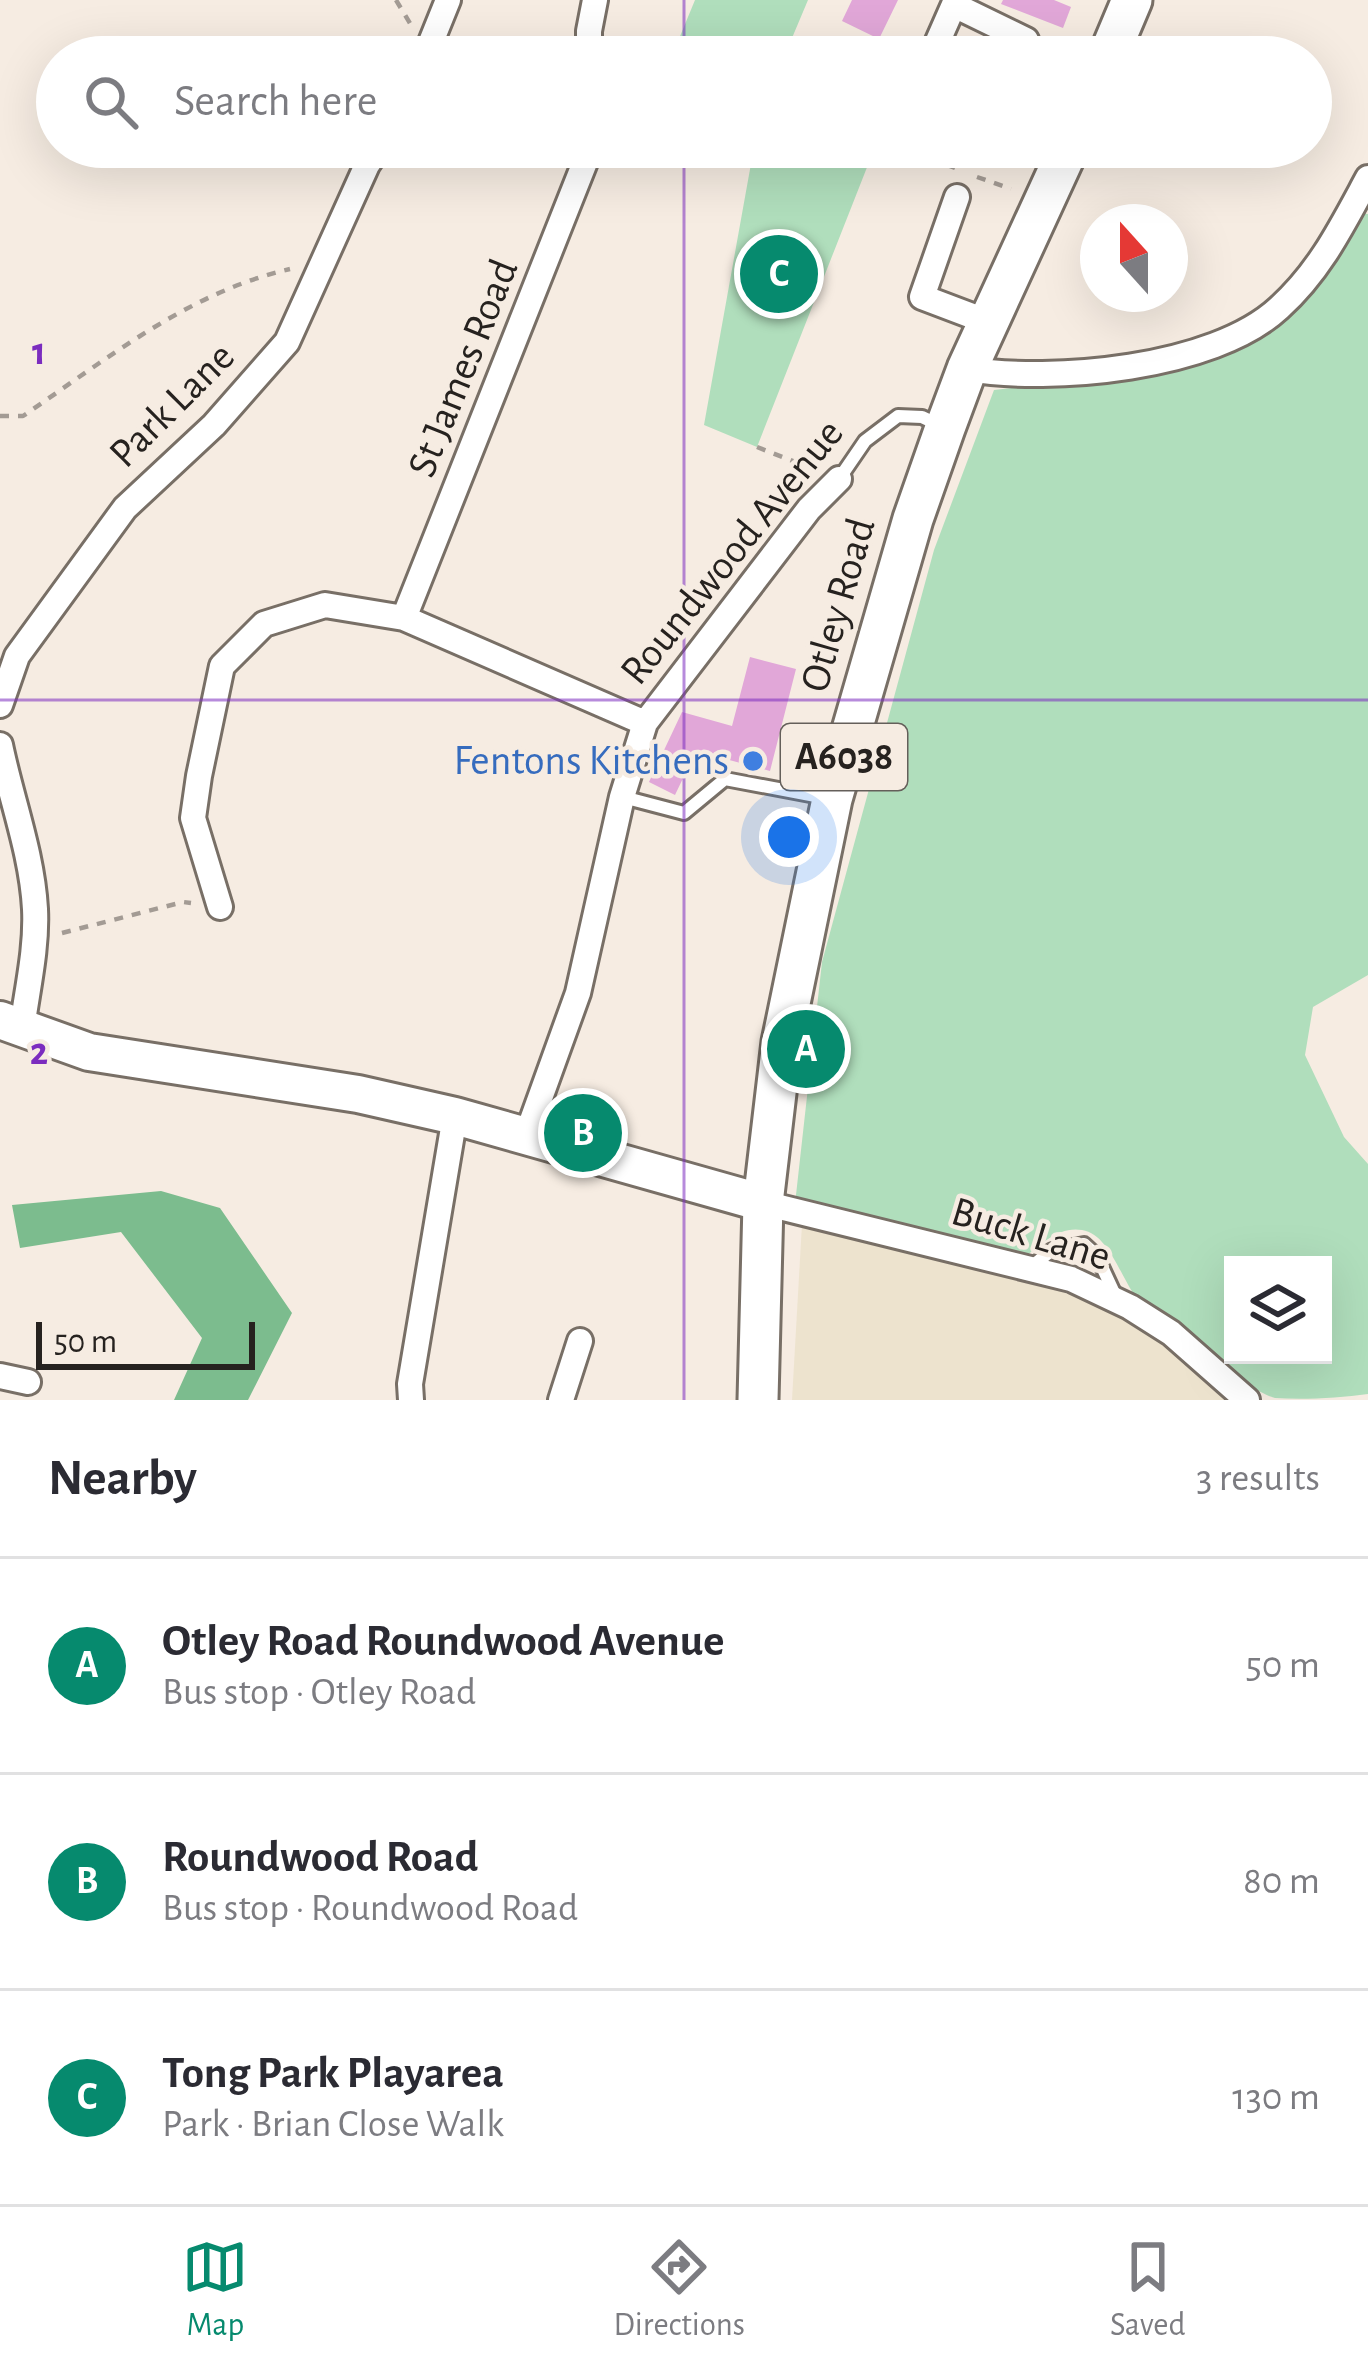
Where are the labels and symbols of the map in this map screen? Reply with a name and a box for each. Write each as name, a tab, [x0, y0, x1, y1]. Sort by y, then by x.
north arrow	[1080, 204, 1188, 312]
pin: C	[740, 229, 818, 319]
street label: St James Road	[400, 253, 526, 483]
text: 1	[32, 333, 46, 372]
street label: Park Lane	[102, 335, 242, 475]
street label: Roundwood Avenue	[613, 412, 851, 692]
street label: Otley Road	[793, 514, 883, 696]
road number: A6038	[781, 724, 907, 790]
place label: Fentons Kitchens	[454, 740, 729, 782]
marker: Fentons Kitchens	[740, 748, 766, 774]
your location	[759, 807, 819, 867]
pin: A	[767, 1004, 845, 1094]
text: 2	[30, 1033, 48, 1072]
pin: B	[544, 1088, 622, 1178]
street label: Buck Lane	[947, 1190, 1115, 1278]
scale bar	[36, 1316, 255, 1369]

